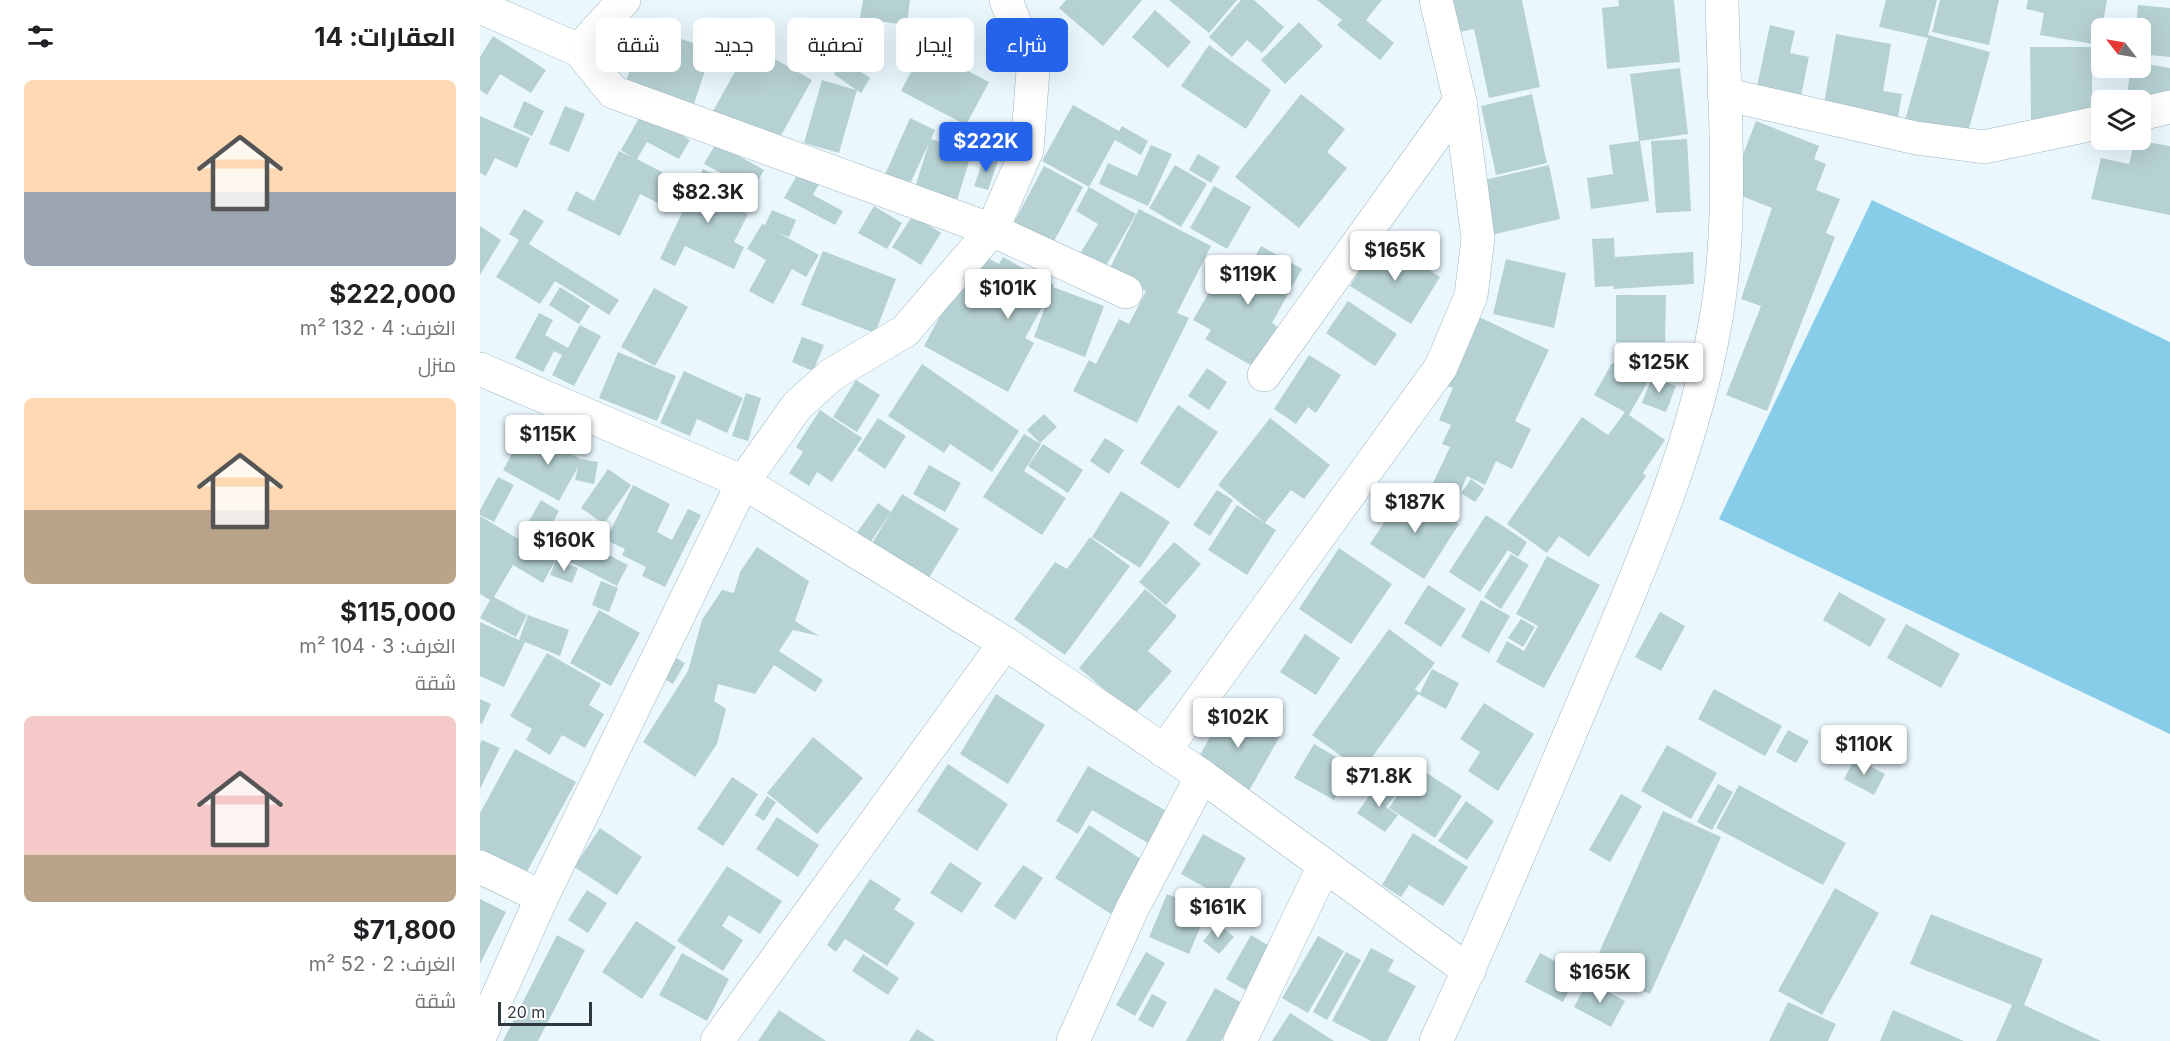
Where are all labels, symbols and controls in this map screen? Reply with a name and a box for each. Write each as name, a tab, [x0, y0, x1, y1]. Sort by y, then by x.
chip: شقة	[596, 18, 681, 72]
chip: جديد	[693, 18, 775, 72]
chip: تصفية	[787, 18, 884, 72]
chip: إيجار	[896, 18, 974, 72]
chip: شراء	[986, 18, 1068, 72]
north arrow	[2091, 18, 2151, 78]
map controls	[2091, 18, 2151, 150]
icon: filters	[24, 20, 57, 53]
text: العقارات: 14	[314, 21, 456, 52]
button: layers	[2091, 90, 2151, 150]
icon: home	[186, 119, 294, 227]
pin: $222K	[944, 122, 1028, 173]
text: $222K	[953, 129, 1019, 153]
pin: $82.3K	[659, 173, 757, 224]
text: $82.3K	[672, 180, 744, 204]
pin: $165K	[1353, 231, 1437, 282]
text: $165K	[1364, 238, 1426, 262]
pin: $119K	[1206, 255, 1290, 306]
text: $119K	[1219, 262, 1277, 286]
pin: $101K	[966, 269, 1050, 320]
text: $101K	[979, 276, 1037, 300]
text: $222,000	[329, 278, 456, 309]
text: الغرف: 4 · 132 m²	[300, 316, 456, 340]
pin: $125K	[1617, 343, 1701, 394]
text: $125K	[1628, 350, 1690, 374]
text: منزل	[418, 353, 456, 377]
pin: $115K	[506, 415, 590, 466]
text: $115K	[519, 422, 577, 446]
icon: home	[186, 437, 294, 545]
pin: $187K	[1373, 483, 1457, 534]
text: $187K	[1385, 490, 1445, 514]
pin: $160K	[522, 521, 606, 572]
text: $160K	[533, 528, 595, 552]
text: $115,000	[340, 596, 456, 627]
text: الغرف: 3 · 104 m²	[299, 634, 456, 658]
text: شقة	[415, 671, 456, 695]
pin: $102K	[1196, 698, 1280, 749]
text: $102K	[1207, 705, 1269, 729]
pin: $110K	[1822, 725, 1906, 776]
text: $110K	[1835, 732, 1893, 756]
icon: home	[186, 755, 294, 863]
pin: $71.8K	[1330, 757, 1428, 808]
text: $71.8K	[1346, 764, 1412, 788]
pin: $161K	[1176, 888, 1260, 939]
text: $161K	[1189, 895, 1247, 919]
text: $71,800	[353, 914, 456, 945]
text: الغرف: 2 · 52 m²	[309, 952, 456, 976]
pin: $165K	[1558, 953, 1642, 1004]
text: $165K	[1569, 960, 1631, 984]
text: شقة	[415, 989, 456, 1013]
scale bar	[498, 999, 592, 1026]
text: 20 m	[507, 1002, 545, 1022]

